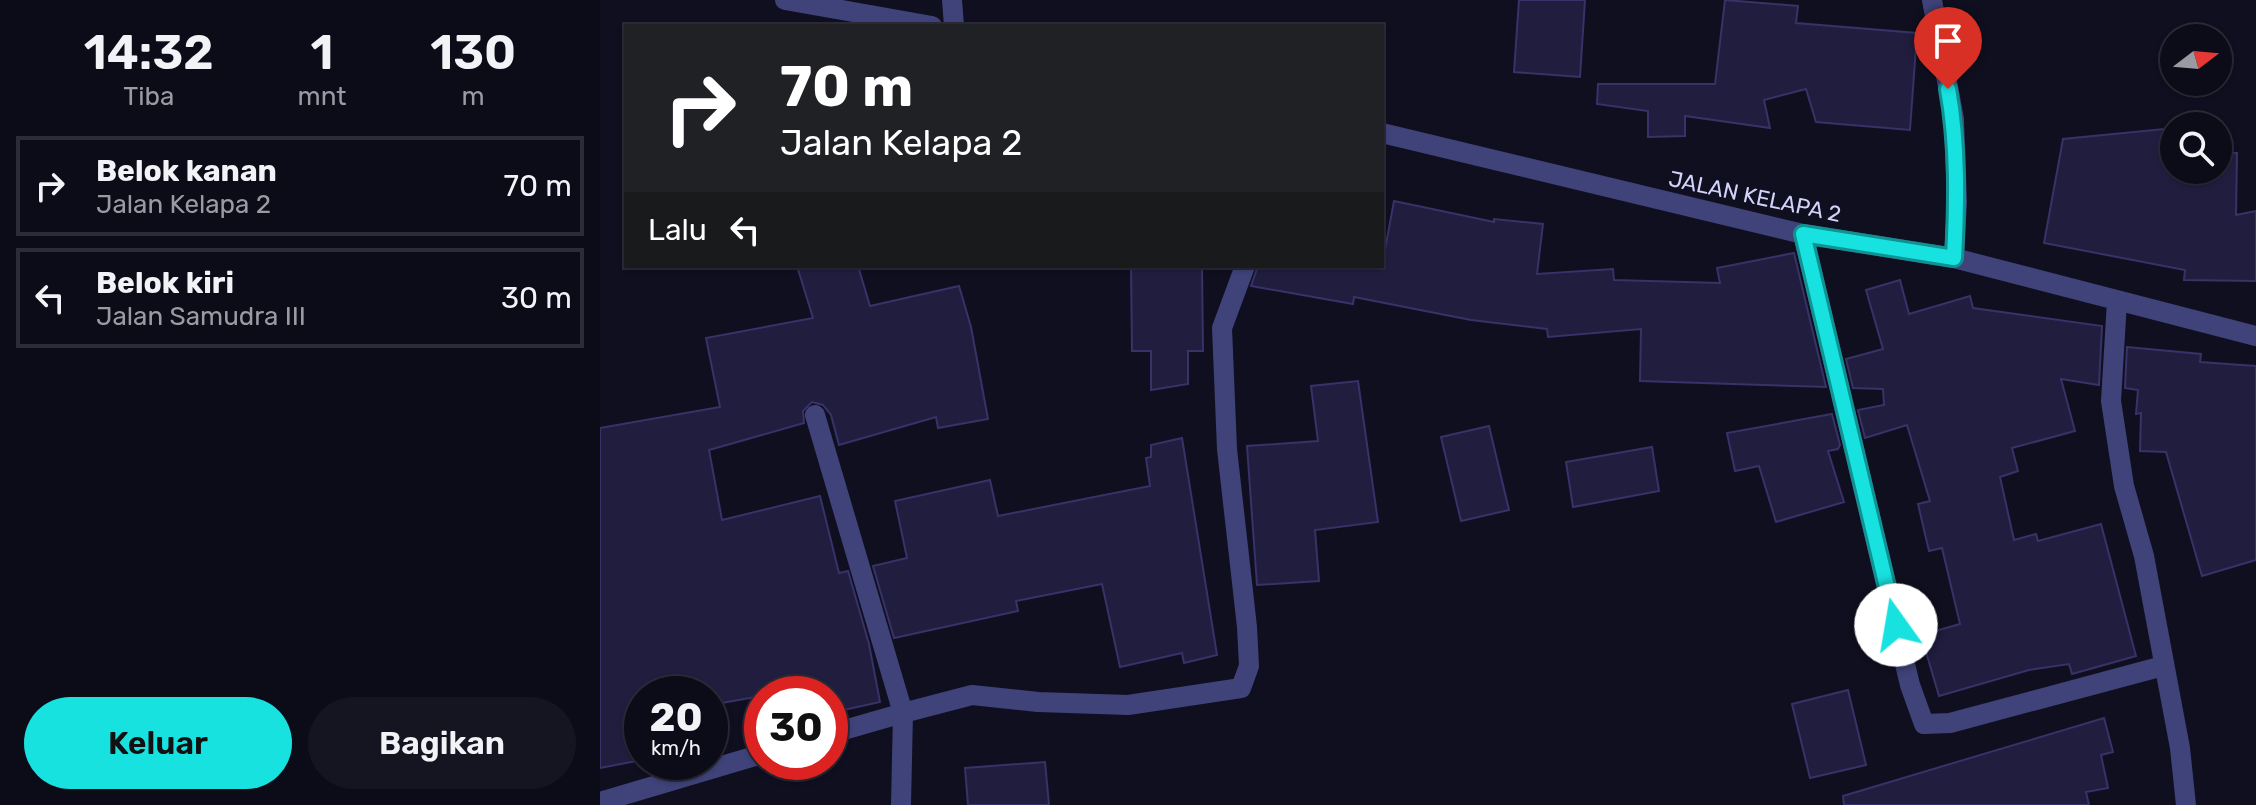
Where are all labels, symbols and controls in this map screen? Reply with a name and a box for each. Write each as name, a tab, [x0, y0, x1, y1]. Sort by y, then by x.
pin	[1914, 7, 1982, 89]
icon: arrive	[1926, 19, 1970, 63]
text: 14:32	[84, 24, 214, 81]
text: 1	[310, 24, 333, 81]
text: 130	[430, 24, 516, 81]
north arrow	[2160, 24, 2232, 96]
map controls	[2160, 24, 2232, 184]
text: 70 m	[780, 54, 913, 120]
icon: right	[648, 56, 752, 160]
text: Tiba	[123, 81, 174, 112]
text: mnt	[298, 81, 346, 112]
text: m	[462, 81, 485, 112]
button: search	[2160, 112, 2232, 184]
text: Jalan Kelapa 2	[780, 121, 1022, 164]
text: Belok kanan	[96, 153, 277, 189]
icon: right	[28, 164, 72, 208]
street label: JALAN KELAPA 2	[1666, 165, 1844, 228]
text: 70 m	[504, 168, 572, 204]
text: Jalan Kelapa 2	[96, 189, 271, 220]
icon: left	[723, 208, 767, 252]
text: Lalu	[648, 212, 707, 248]
text: Belok kiri	[96, 265, 234, 301]
icon: left	[28, 276, 72, 320]
text: 30 m	[501, 280, 572, 316]
text: Jalan Samudra III	[96, 301, 306, 332]
position arrow	[1854, 583, 1938, 667]
speed limit sign: 30	[744, 676, 848, 780]
text: 20	[649, 694, 703, 741]
button: Keluar	[24, 697, 292, 789]
button: Bagikan	[308, 697, 576, 789]
text: km/h	[651, 736, 701, 760]

